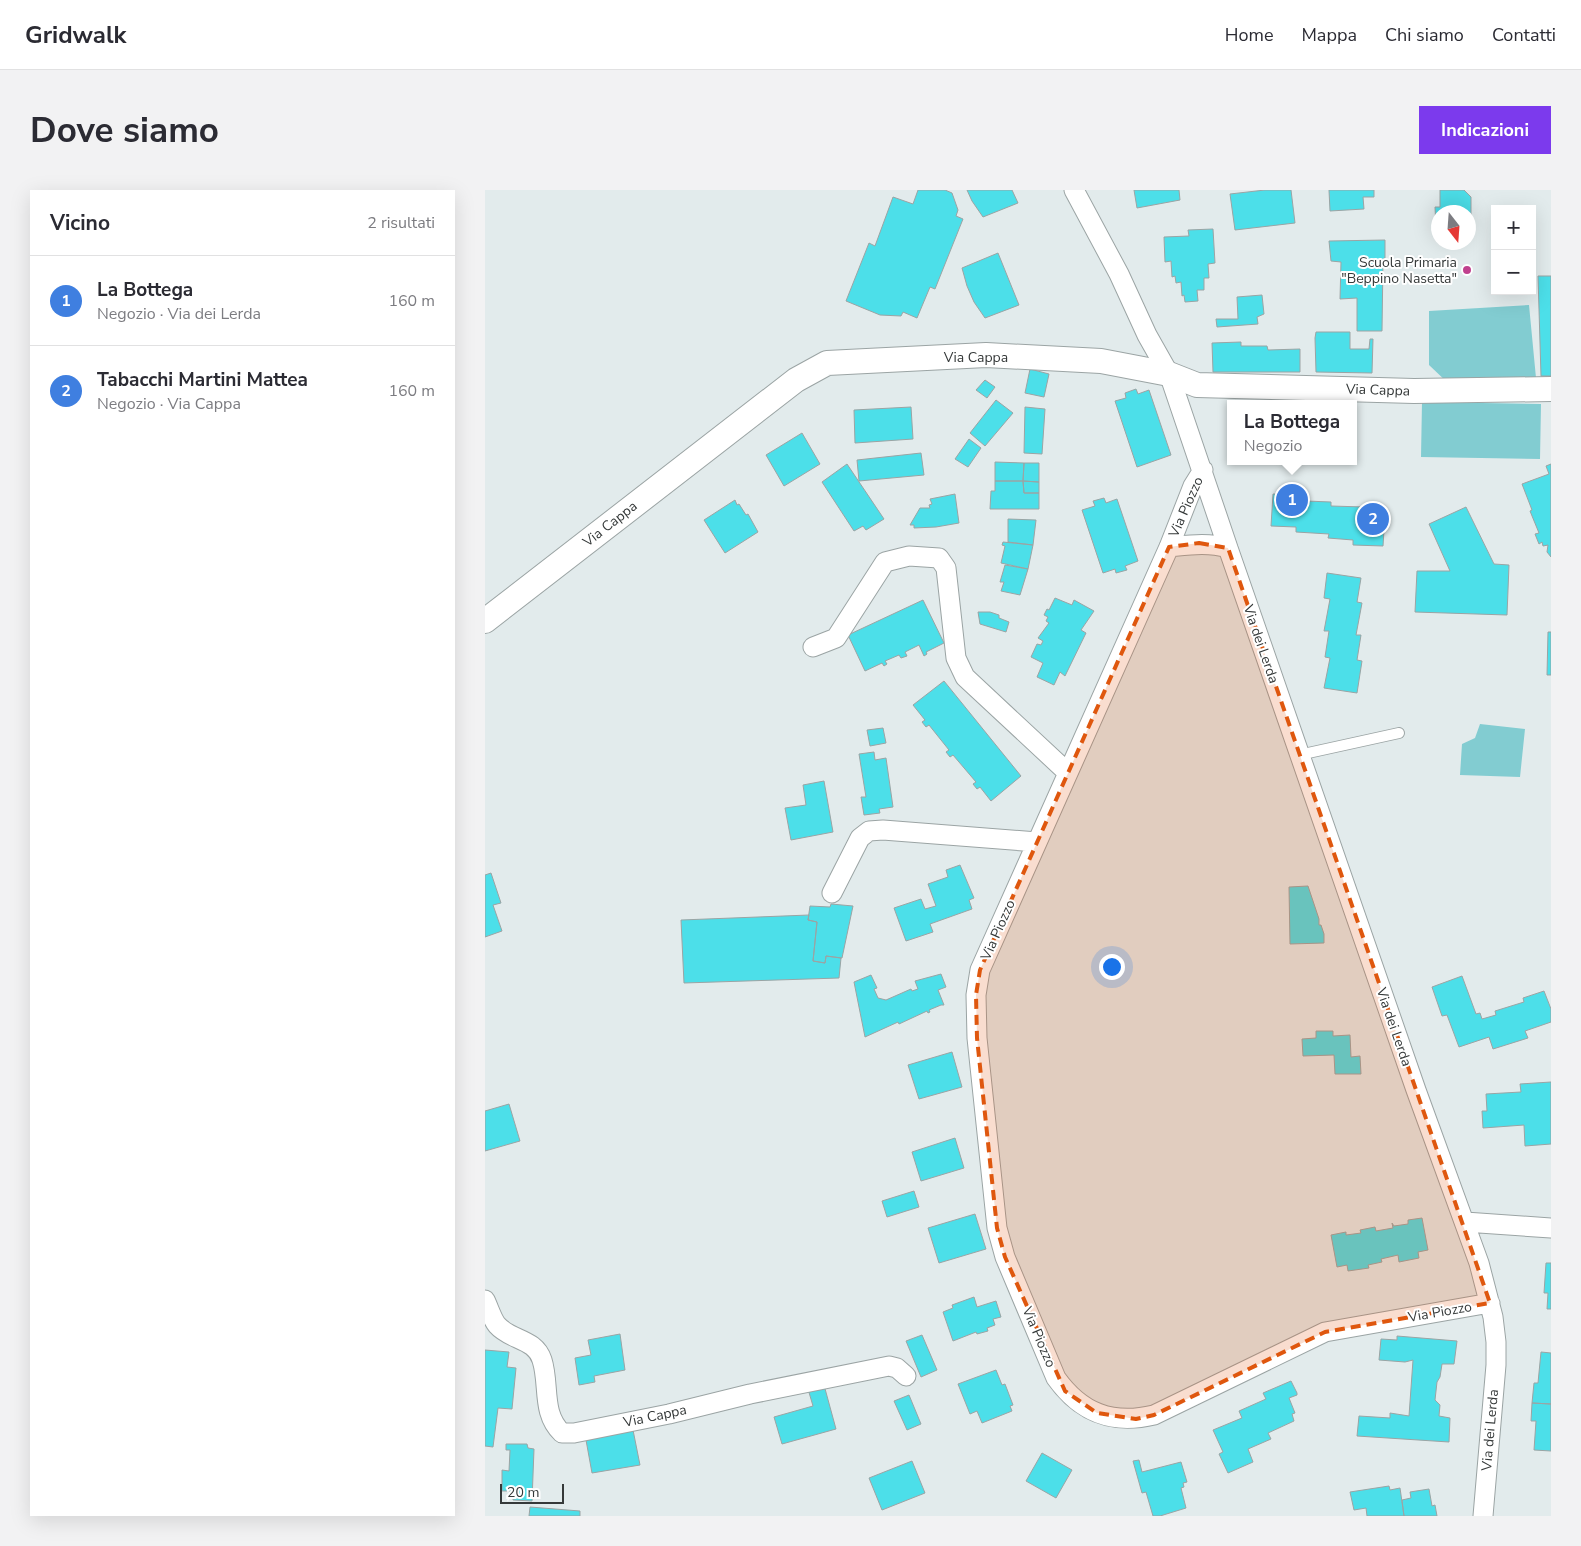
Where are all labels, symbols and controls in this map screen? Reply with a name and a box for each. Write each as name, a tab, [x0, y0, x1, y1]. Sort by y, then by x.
text: Gridwalk	[25, 19, 126, 51]
text: Home	[1225, 23, 1273, 47]
text: Mappa	[1301, 23, 1357, 47]
text: Chi siamo	[1385, 23, 1464, 47]
text: Contatti	[1492, 23, 1556, 47]
button: Indicazioni	[1419, 106, 1551, 154]
text: Dove siamo	[30, 107, 219, 154]
north arrow	[1431, 205, 1476, 250]
map controls	[1491, 205, 1536, 295]
button: +	[1491, 205, 1536, 250]
text: Vicino	[50, 209, 110, 237]
text: 2 risultati	[367, 212, 435, 234]
button: −	[1491, 250, 1536, 295]
place label: Scuola Primaria "Beppino Nasetta"	[1341, 253, 1457, 288]
marker: Scuola Primaria "Beppino Nasetta"	[1461, 264, 1473, 276]
text: La Bottega	[97, 277, 193, 303]
text: 1	[61, 290, 71, 312]
text: 160 m	[388, 290, 435, 312]
text: Negozio · Via dei Lerda	[97, 303, 261, 325]
street label: Via Cappa	[943, 348, 1008, 367]
text: Tabacchi Martini Mattea	[97, 367, 308, 393]
street label: Via Cappa	[1345, 379, 1410, 401]
text: 2	[61, 380, 71, 402]
text: 160 m	[388, 380, 435, 402]
text: Negozio · Via Cappa	[97, 393, 241, 415]
popup	[1227, 400, 1357, 465]
text: La Bottega	[1244, 409, 1340, 435]
text: Negozio	[1244, 435, 1302, 457]
street label: Via Piozzo	[1164, 474, 1208, 541]
pin: 1	[1276, 481, 1308, 519]
street label: Via Cappa	[578, 497, 641, 552]
pin: 2	[1357, 500, 1389, 538]
street label: Via dei Lerda	[1238, 601, 1283, 686]
street label: Via Piozzo	[976, 897, 1020, 964]
your location	[1099, 954, 1125, 980]
street label: Via dei Lerda	[1371, 984, 1416, 1069]
street label: Via Piozzo	[1406, 1297, 1474, 1327]
street label: Via Piozzo	[1017, 1303, 1060, 1371]
street label: Via dei Lerda	[1477, 1388, 1503, 1473]
street label: Via Cappa	[621, 1400, 688, 1432]
scale bar	[500, 1481, 564, 1504]
text: 20 m	[507, 1483, 539, 1502]

